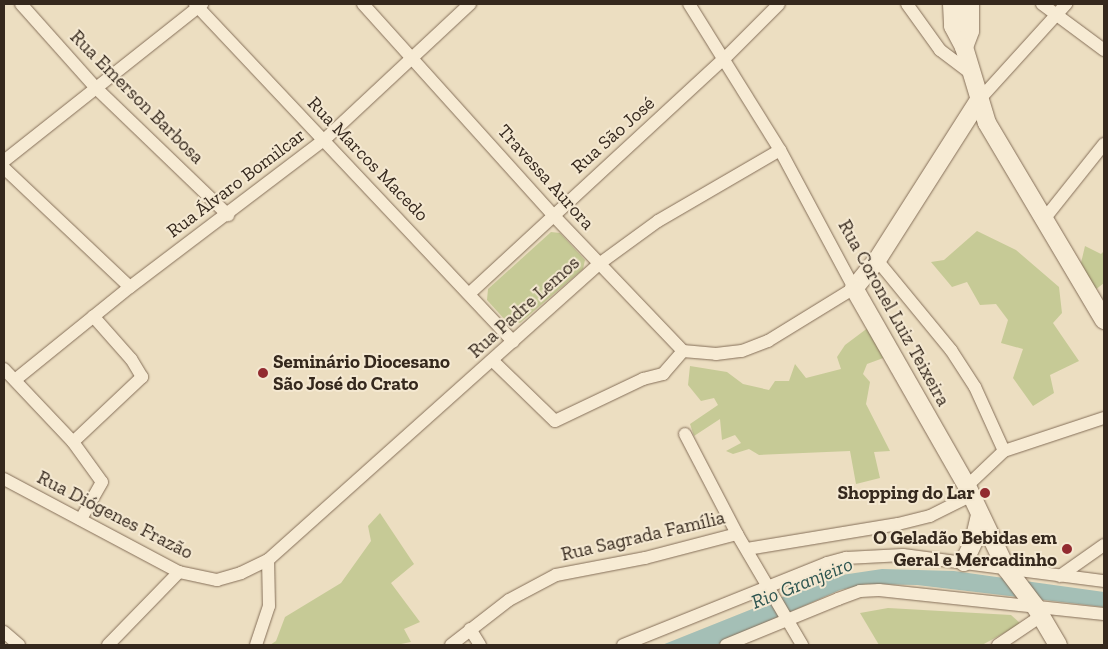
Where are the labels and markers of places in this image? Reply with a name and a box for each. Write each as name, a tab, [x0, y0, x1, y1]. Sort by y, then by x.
place label: Seminário Diocesano São José do Crato	[273, 351, 450, 395]
marker: Seminário Diocesano São José do Crato	[257, 367, 269, 379]
place label: Shopping do Lar	[838, 482, 975, 504]
marker: Shopping do Lar	[979, 487, 991, 499]
place label: O Geladão Bebidas em Geral e Mercadinho	[873, 527, 1057, 571]
marker: O Geladão Bebidas em Geral e Mercadinho	[1061, 543, 1073, 555]

